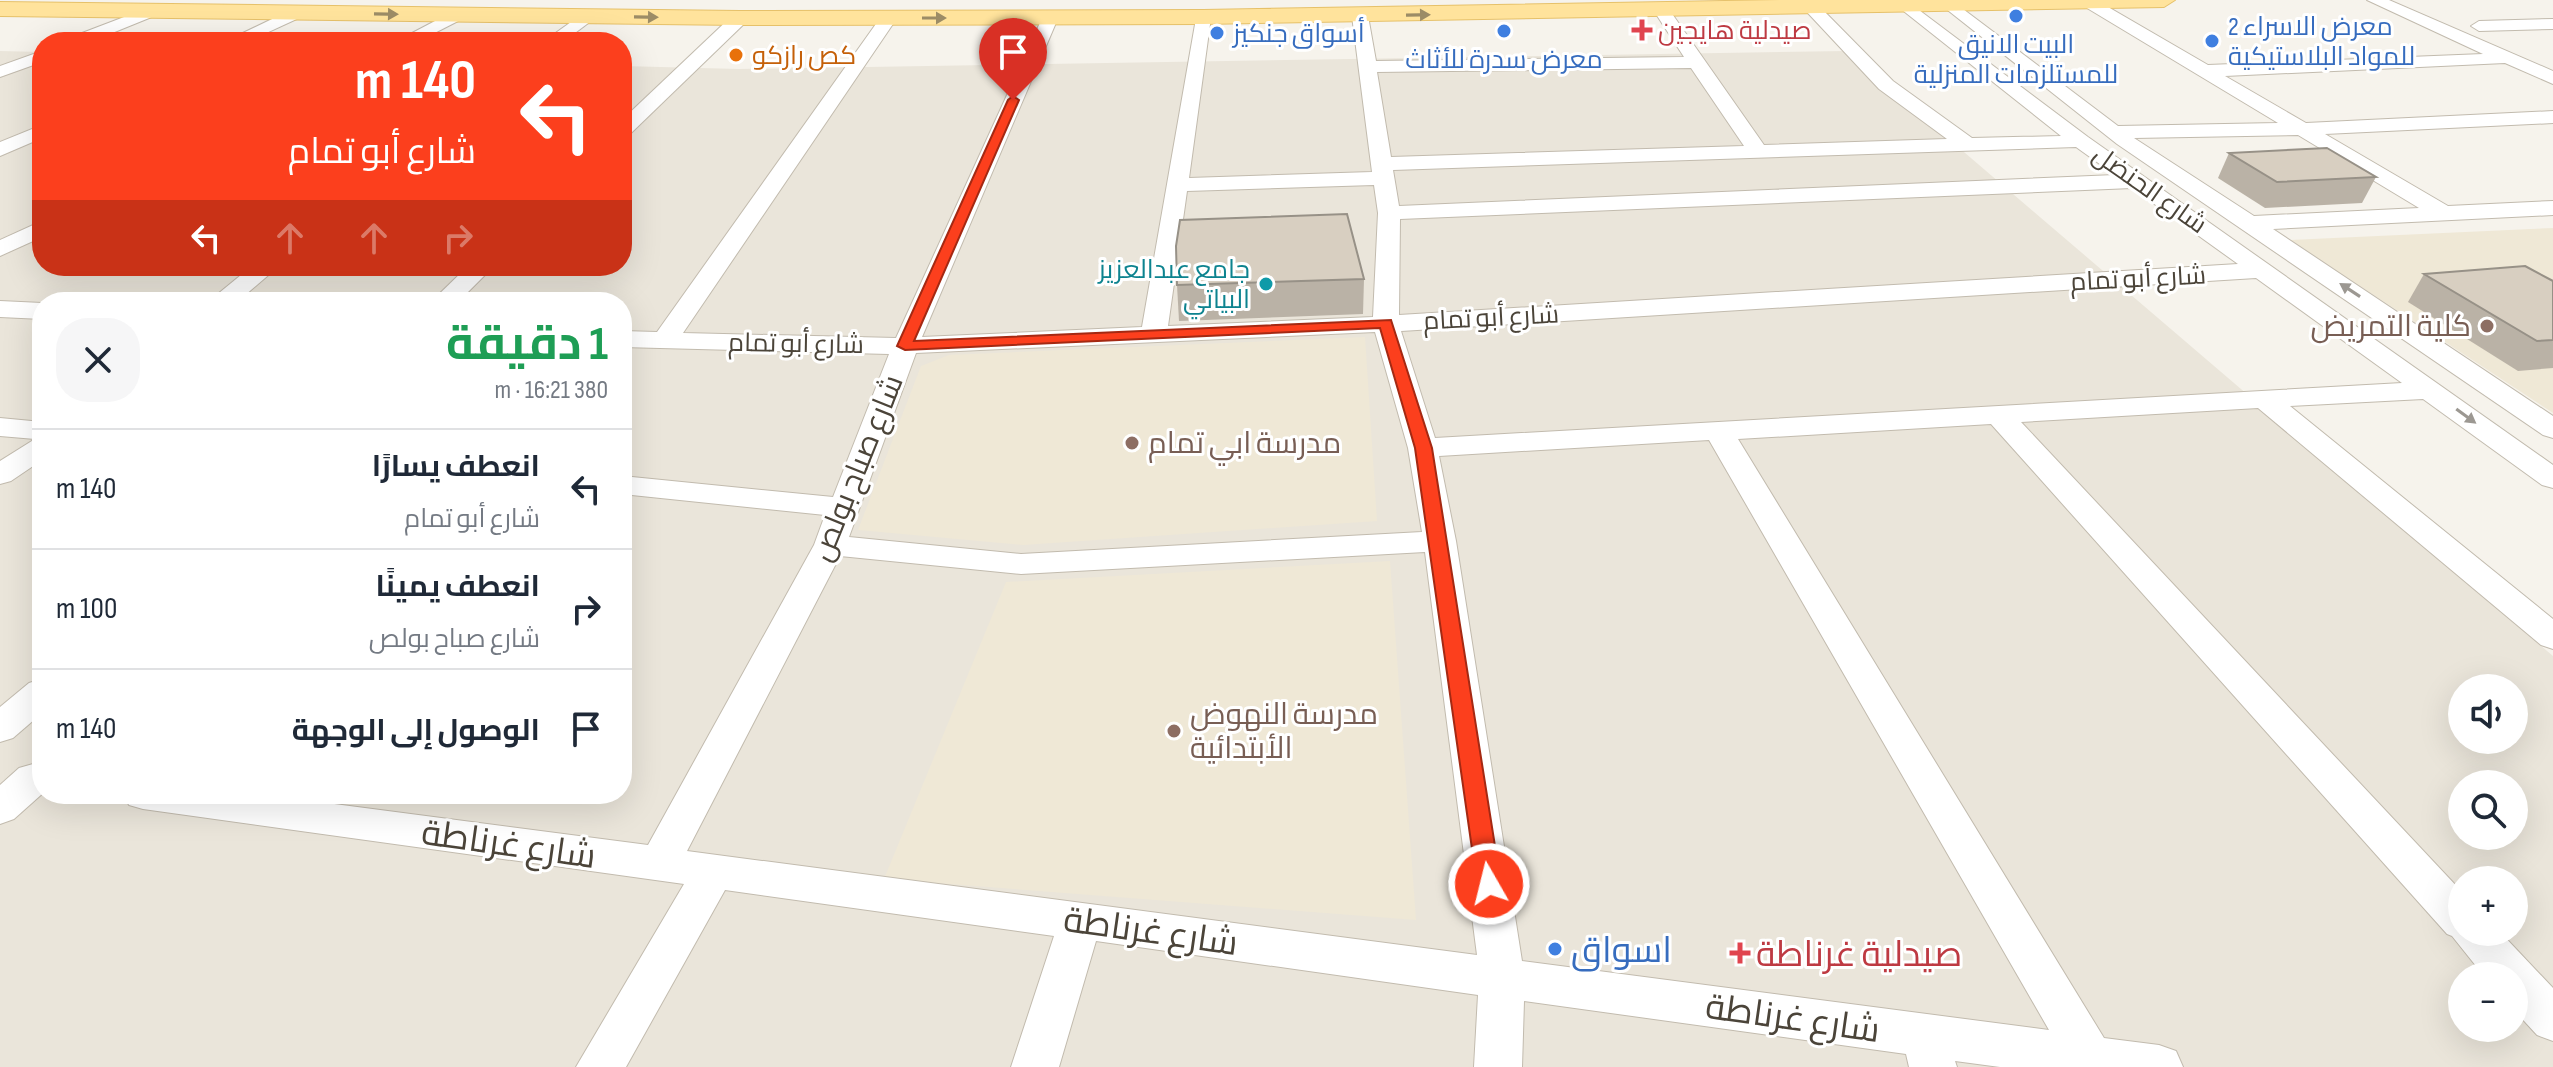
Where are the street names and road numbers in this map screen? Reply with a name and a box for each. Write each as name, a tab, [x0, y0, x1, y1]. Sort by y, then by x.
street label: شارع الحنضل	[2086, 140, 2212, 241]
street label: شارع أبو تمام	[2069, 257, 2207, 300]
street label: شارع أبو تمام	[1422, 296, 1560, 339]
street label: شارع أبو تمام	[728, 325, 864, 362]
street label: شارع صباح بولص	[804, 370, 913, 567]
street label: شارع غرناطة	[419, 812, 598, 880]
street label: شارع غرناطة	[1061, 899, 1240, 967]
street label: شارع غرناطة	[1703, 986, 1882, 1054]

